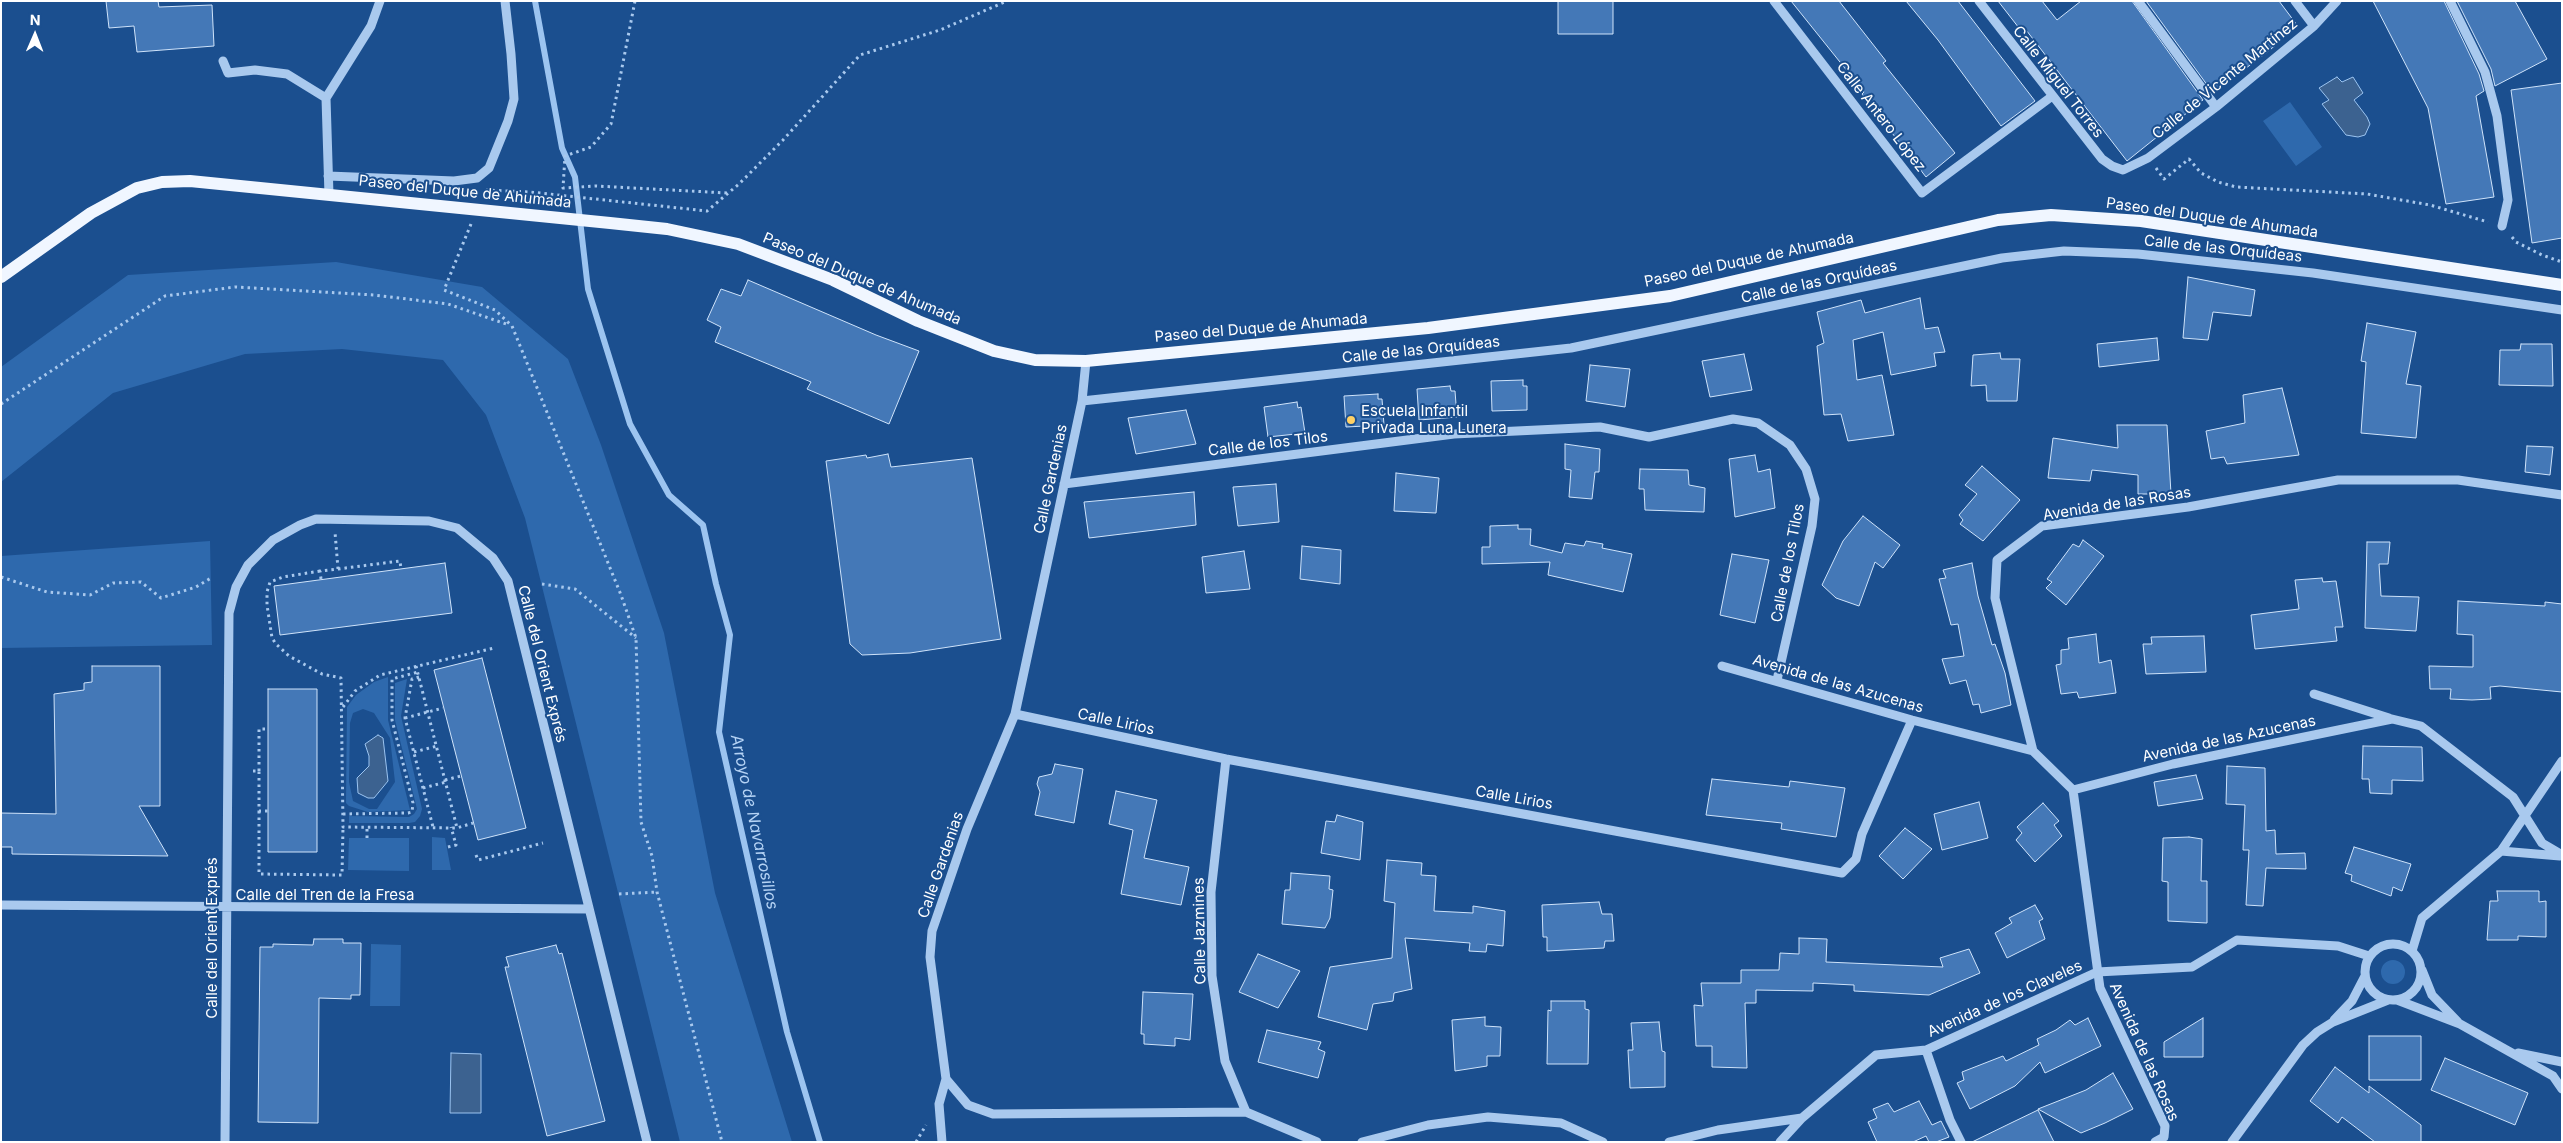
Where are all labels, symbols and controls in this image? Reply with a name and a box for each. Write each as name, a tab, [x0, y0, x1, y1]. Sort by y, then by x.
north arrow	[10, 10, 60, 60]
text: N	[30, 11, 41, 28]
street label: Calle de Vicente Martínez	[2149, 15, 2301, 143]
street label: Calle Miguel Torres	[2009, 23, 2107, 141]
street label: Calle Antero López	[1833, 59, 1929, 175]
street label: Paseo del Duque de Ahumada	[358, 172, 572, 212]
street label: Paseo del Duque de Ahumada	[2105, 194, 2319, 242]
street label: Paseo del Duque de Ahumada	[760, 229, 964, 329]
street label: Paseo del Duque de Ahumada	[1643, 229, 1855, 291]
street label: Calle de las Orquídeas	[2143, 232, 2303, 266]
street label: Calle de las Orquídeas	[1739, 257, 1899, 307]
street label: Paseo del Duque de Ahumada	[1154, 310, 1368, 346]
street label: Calle de las Orquídeas	[1341, 333, 1501, 367]
place label: Escuela Infantil Privada Luna Lunera	[1361, 402, 1507, 437]
marker: Escuela Infantil Privada Luna Lunera	[1345, 414, 1357, 426]
street label: Calle Gardenias	[1031, 423, 1071, 535]
street label: Calle de los Tilos	[1207, 428, 1329, 460]
street label: Avenida de las Rosas	[2042, 483, 2192, 525]
street label: Calle de los Tilos	[1768, 502, 1808, 624]
street label: Calle del Orient Exprés	[514, 583, 570, 745]
street label: Avenida de las Azucenas	[1750, 651, 1926, 717]
street label: Calle Lirios	[1076, 705, 1156, 739]
street label: Avenida de las Azucenas	[2141, 712, 2317, 766]
water label: Arroyo de Navarrosillos	[726, 733, 782, 911]
street label: Calle Lirios	[1474, 782, 1554, 814]
street label: Calle Gardenias	[914, 809, 968, 921]
street label: Calle del Orient Exprés	[203, 857, 221, 1019]
street label: Calle Jazmines	[1190, 877, 1210, 985]
street label: Calle del Tren de la Fresa	[236, 886, 414, 904]
street label: Avenida de los Claveles	[1925, 957, 2085, 1041]
street label: Avenida de las Rosas	[2105, 980, 2183, 1124]

